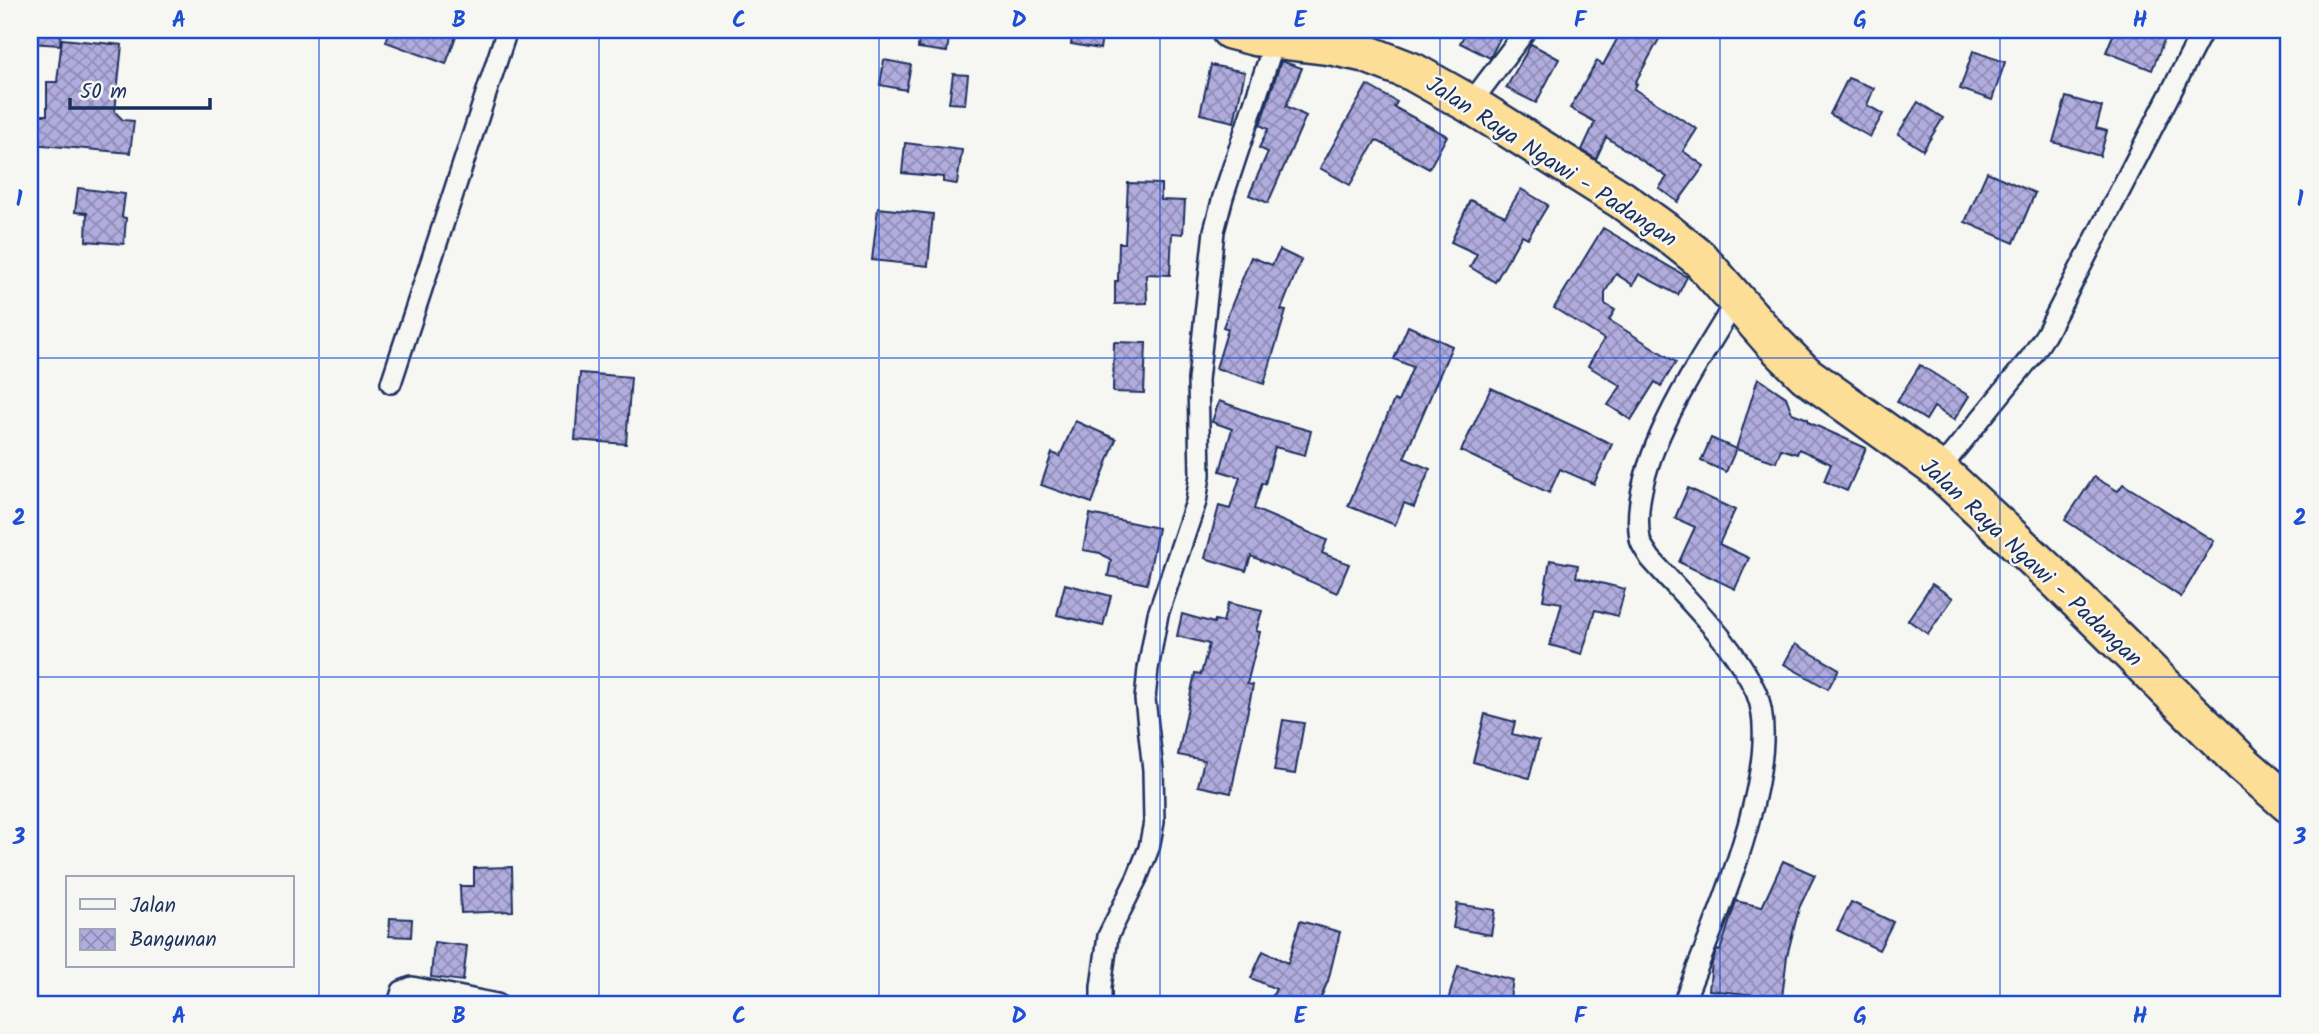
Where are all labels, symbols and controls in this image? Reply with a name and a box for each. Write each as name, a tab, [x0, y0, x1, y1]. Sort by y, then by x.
text: A	[172, 3, 186, 39]
text: B	[452, 3, 466, 39]
text: C	[732, 3, 746, 39]
text: D	[1011, 3, 1027, 39]
text: E	[1294, 3, 1308, 39]
text: F	[1574, 3, 1588, 39]
text: G	[1853, 3, 1867, 39]
text: H	[2133, 3, 2148, 39]
scale bar	[70, 66, 210, 110]
street label: Jalan Raya Ngawi - Padangan	[1418, 68, 1684, 258]
text: 50 m	[80, 76, 127, 109]
text: 1	[16, 182, 23, 218]
text: 1	[2297, 182, 2304, 218]
street label: Jalan Raya Ngawi - Padangan	[1911, 450, 2150, 677]
text: 2	[12, 501, 26, 537]
text: 2	[2293, 501, 2307, 537]
text: 3	[12, 820, 26, 856]
text: 3	[2293, 820, 2307, 856]
legend	[66, 876, 294, 968]
text: Jalan	[130, 890, 176, 923]
text: Bangunan	[130, 924, 217, 957]
text: A	[172, 999, 186, 1034]
text: B	[452, 999, 466, 1034]
text: C	[732, 999, 746, 1034]
text: D	[1011, 999, 1027, 1034]
text: E	[1294, 999, 1308, 1034]
text: F	[1574, 999, 1588, 1034]
text: G	[1853, 999, 1867, 1034]
text: H	[2133, 999, 2148, 1034]

